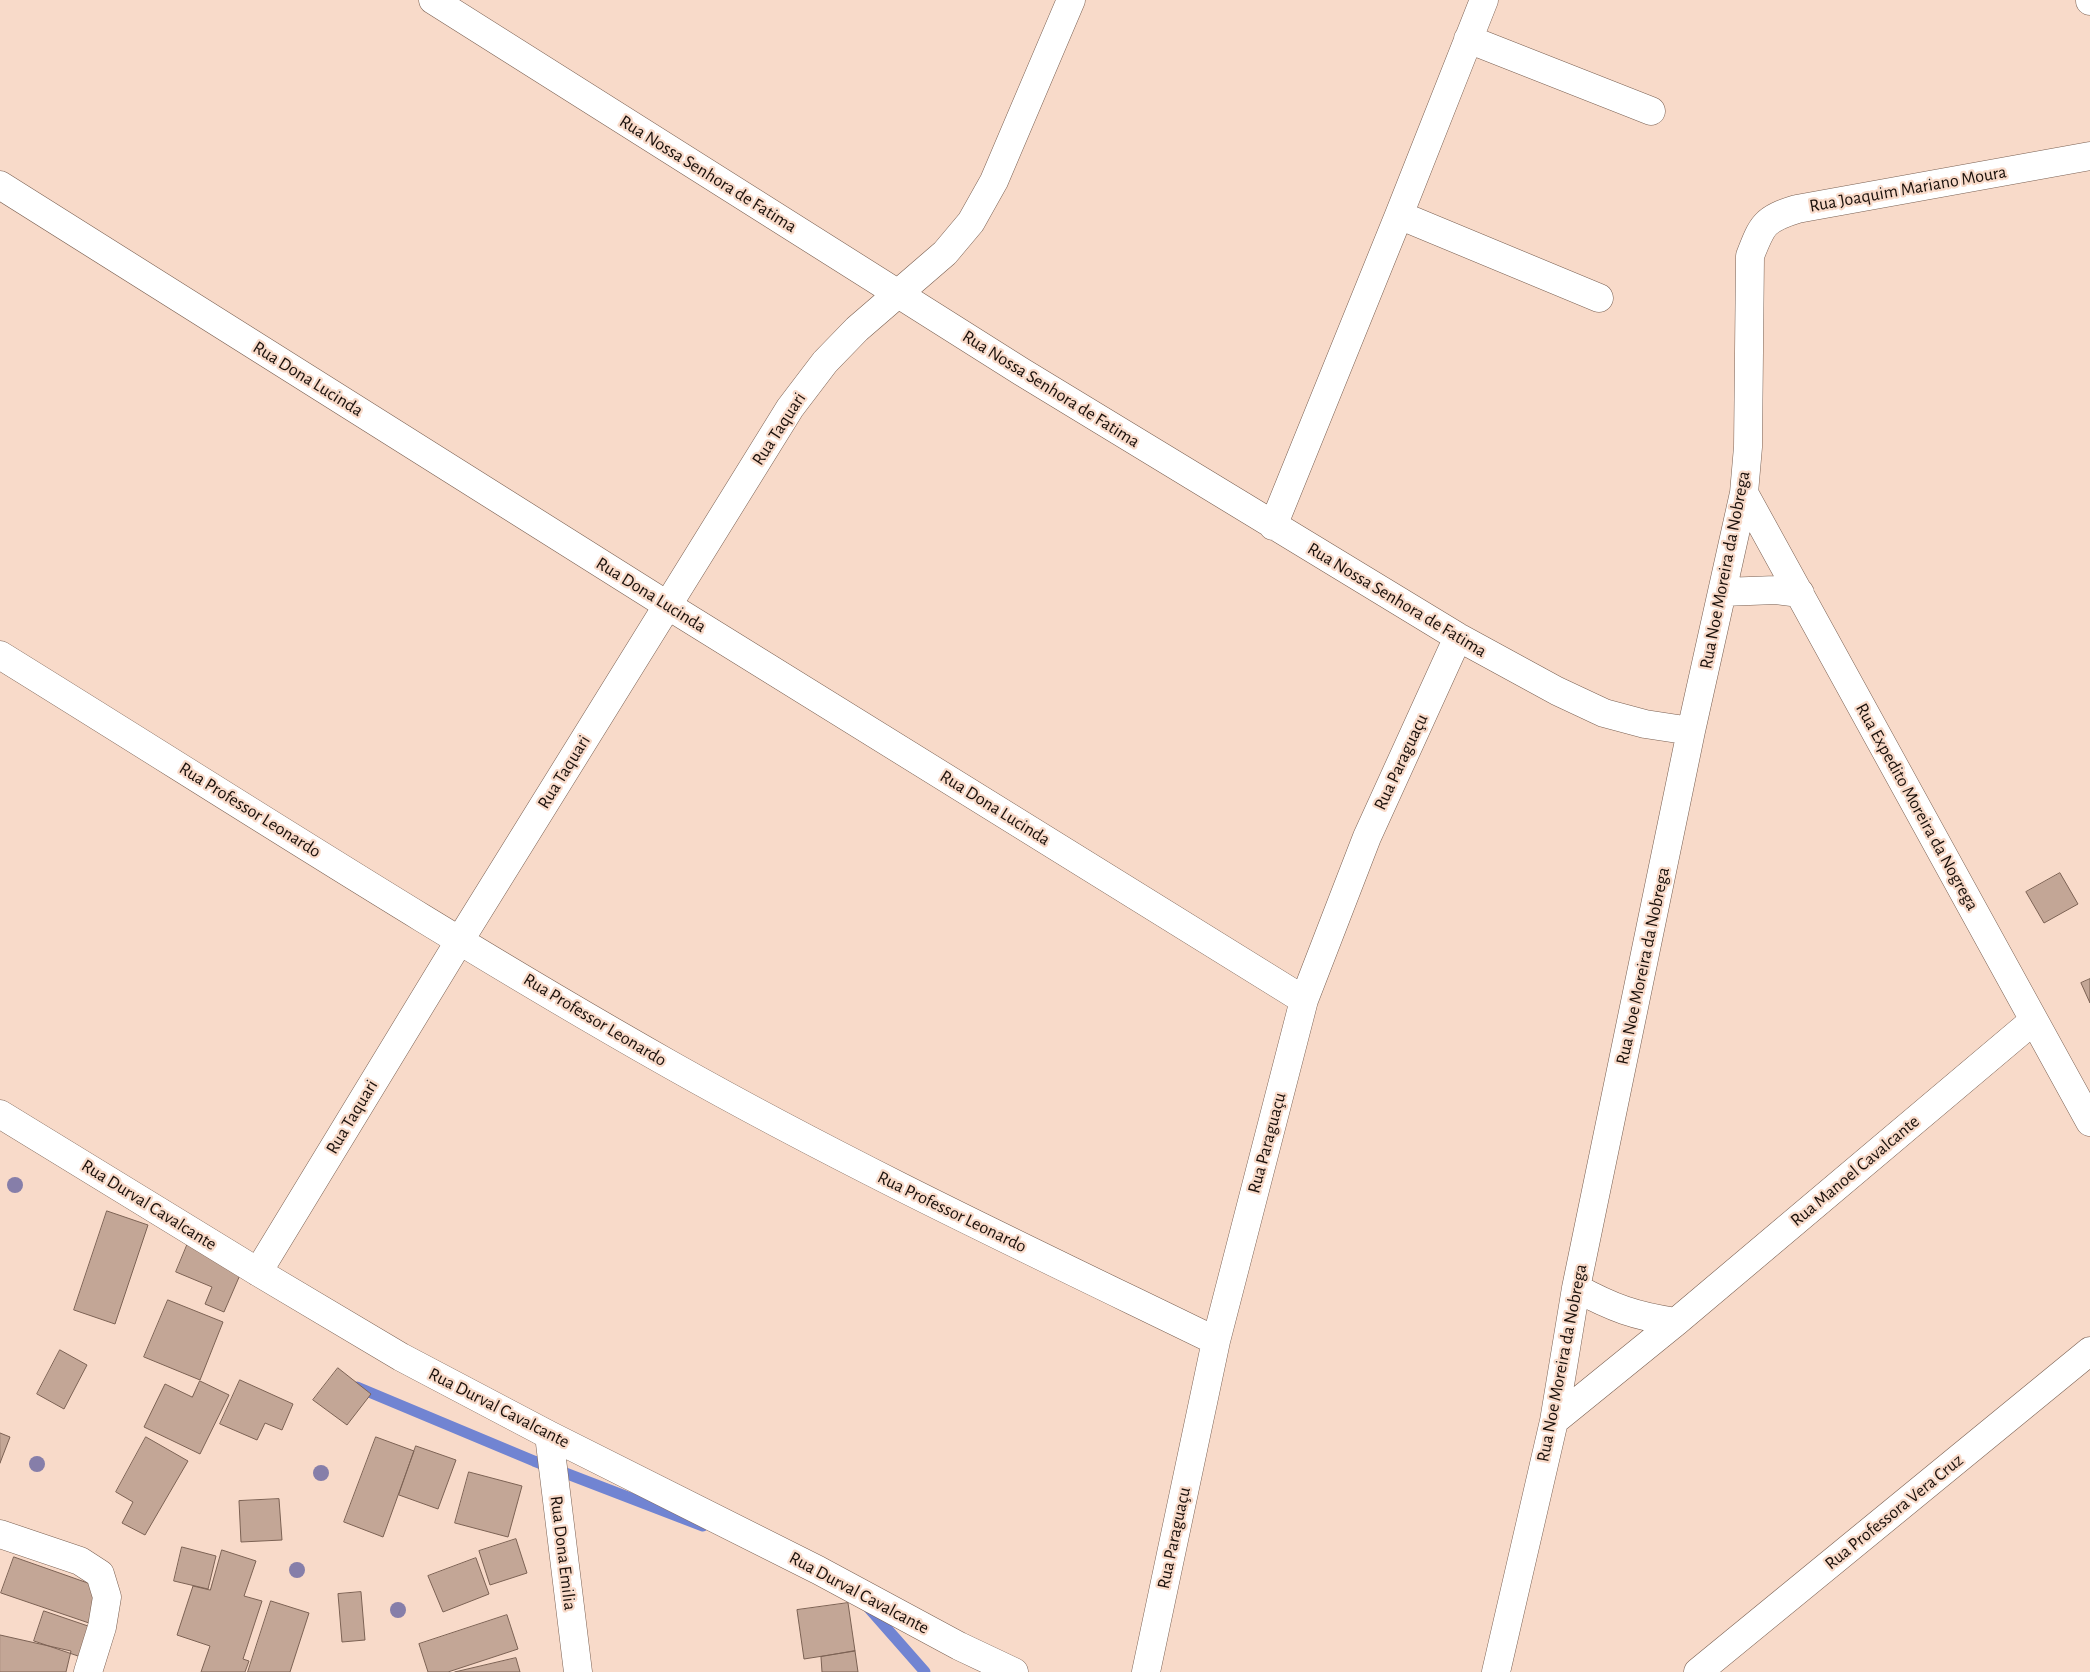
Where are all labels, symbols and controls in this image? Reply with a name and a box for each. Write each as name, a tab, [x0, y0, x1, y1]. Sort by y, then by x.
street label: Rua Nossa Senhora de Fatima	[615, 110, 801, 238]
street label: Rua Joaquim Mariano Moura	[1808, 161, 2008, 217]
street label: Rua Nossa Senhora de Fatima	[958, 325, 1144, 453]
street label: Rua Dona Lucinda	[249, 337, 367, 421]
street label: Rua Taquari	[747, 388, 811, 470]
street label: Rua Noe Moreira da Nobrega	[1695, 469, 1755, 671]
street label: Rua Nossa Senhora de Fatima	[1304, 538, 1490, 662]
street label: Rua Dona Lucinda	[592, 553, 710, 637]
street label: Rua Expedito Moreira da Nogrega	[1851, 700, 1983, 914]
street label: Rua Paraguaçu	[1369, 711, 1433, 813]
street label: Rua Taquari	[533, 731, 595, 813]
street label: Rua Professor Leonardo	[175, 758, 325, 862]
street label: Rua Dona Lucinda	[936, 766, 1054, 850]
street label: Rua Noe Moreira da Nobrega	[1612, 865, 1674, 1067]
street label: Rua Professor Leonardo	[519, 969, 671, 1071]
street label: Rua Taquari	[321, 1076, 383, 1158]
street label: Rua Paraguaçu	[1243, 1090, 1291, 1196]
street label: Rua Manoel Cavalcante	[1786, 1111, 1924, 1231]
street label: Rua Durval Cavalcante	[77, 1155, 221, 1255]
street label: Rua Professor Leonardo	[874, 1167, 1030, 1257]
street label: Rua Noe Moreira da Nobrega	[1532, 1262, 1592, 1464]
street label: Rua Durval Cavalcante	[425, 1363, 573, 1453]
street label: Rua Professora Vera Cruz	[1820, 1450, 1968, 1574]
street label: Rua Paraguaçu	[1153, 1485, 1195, 1591]
street label: Rua Dona Emilia	[545, 1494, 581, 1612]
street label: Rua Durval Cavalcante	[785, 1547, 933, 1639]

